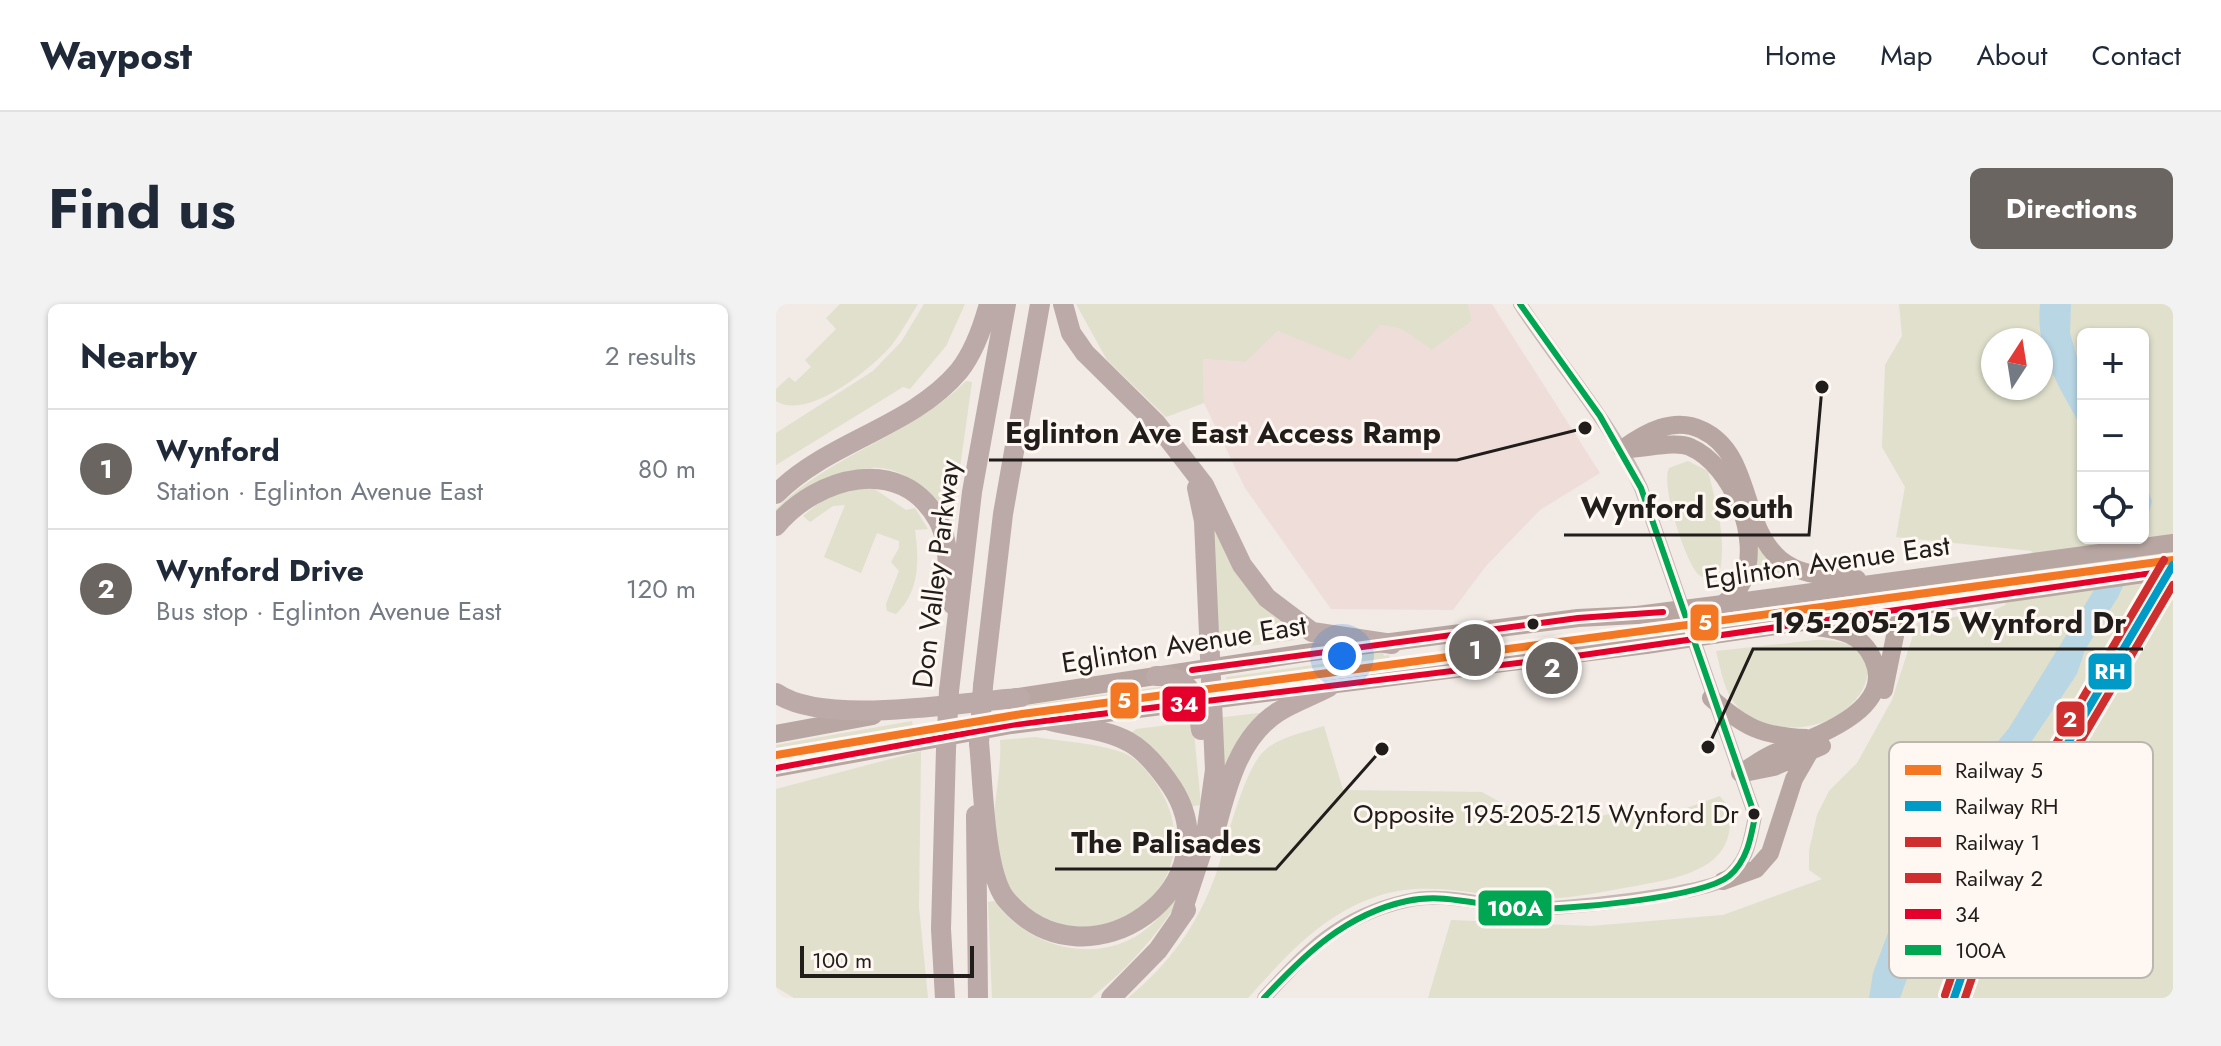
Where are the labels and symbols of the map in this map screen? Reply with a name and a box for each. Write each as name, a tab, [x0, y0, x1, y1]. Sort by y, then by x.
north arrow	[1981, 328, 2053, 400]
callout: Eglinton Ave East Access Ramp	[989, 406, 1457, 460]
text: Eglinton Ave East Access Ramp	[1005, 411, 1441, 454]
street label: Don Valley Parkway	[902, 457, 970, 690]
callout: Wynford South	[1564, 481, 1809, 535]
text: Wynford South	[1581, 486, 1794, 529]
street label: Eglinton Avenue East	[1702, 524, 1953, 600]
callout: 195-205-215 Wynford Dr	[1753, 595, 2143, 649]
text: 195-205-215 Wynford Dr	[1769, 601, 2127, 644]
line badge: 5	[1689, 603, 1720, 642]
street label: Eglinton Avenue East	[1059, 604, 1310, 684]
text: 5	[1698, 606, 1712, 638]
unlabelled marker	[1525, 616, 1541, 632]
pin: 1	[1449, 620, 1501, 680]
your location	[1322, 636, 1362, 676]
pin: 2	[1526, 638, 1578, 698]
line badge: RH	[2087, 652, 2133, 691]
text: RH	[2094, 655, 2126, 687]
line badge: 5	[1109, 681, 1140, 720]
text: 5	[1117, 684, 1131, 716]
line badge: 34	[1161, 685, 1207, 723]
text: 34	[1169, 688, 1199, 720]
line badge: 2	[2055, 700, 2086, 738]
text: 2	[2063, 703, 2077, 735]
legend	[1889, 742, 2153, 978]
text: Railway 5	[1955, 754, 2043, 786]
text: Railway RH	[1955, 790, 2058, 822]
place label: Opposite 195-205-215 Wynford Dr	[1353, 795, 1739, 833]
marker: Opposite 195-205-215 Wynford Dr	[1746, 806, 1762, 822]
callout: The Palisades	[1055, 815, 1276, 869]
text: The Palisades	[1071, 821, 1261, 864]
text: Railway 1	[1955, 826, 2040, 858]
text: Railway 2	[1955, 862, 2043, 894]
line badge: 100A	[1477, 889, 1553, 927]
text: 100A	[1487, 892, 1544, 924]
text: 34	[1955, 898, 1980, 930]
text: 100A	[1955, 934, 2006, 966]
scale bar	[800, 942, 974, 978]

